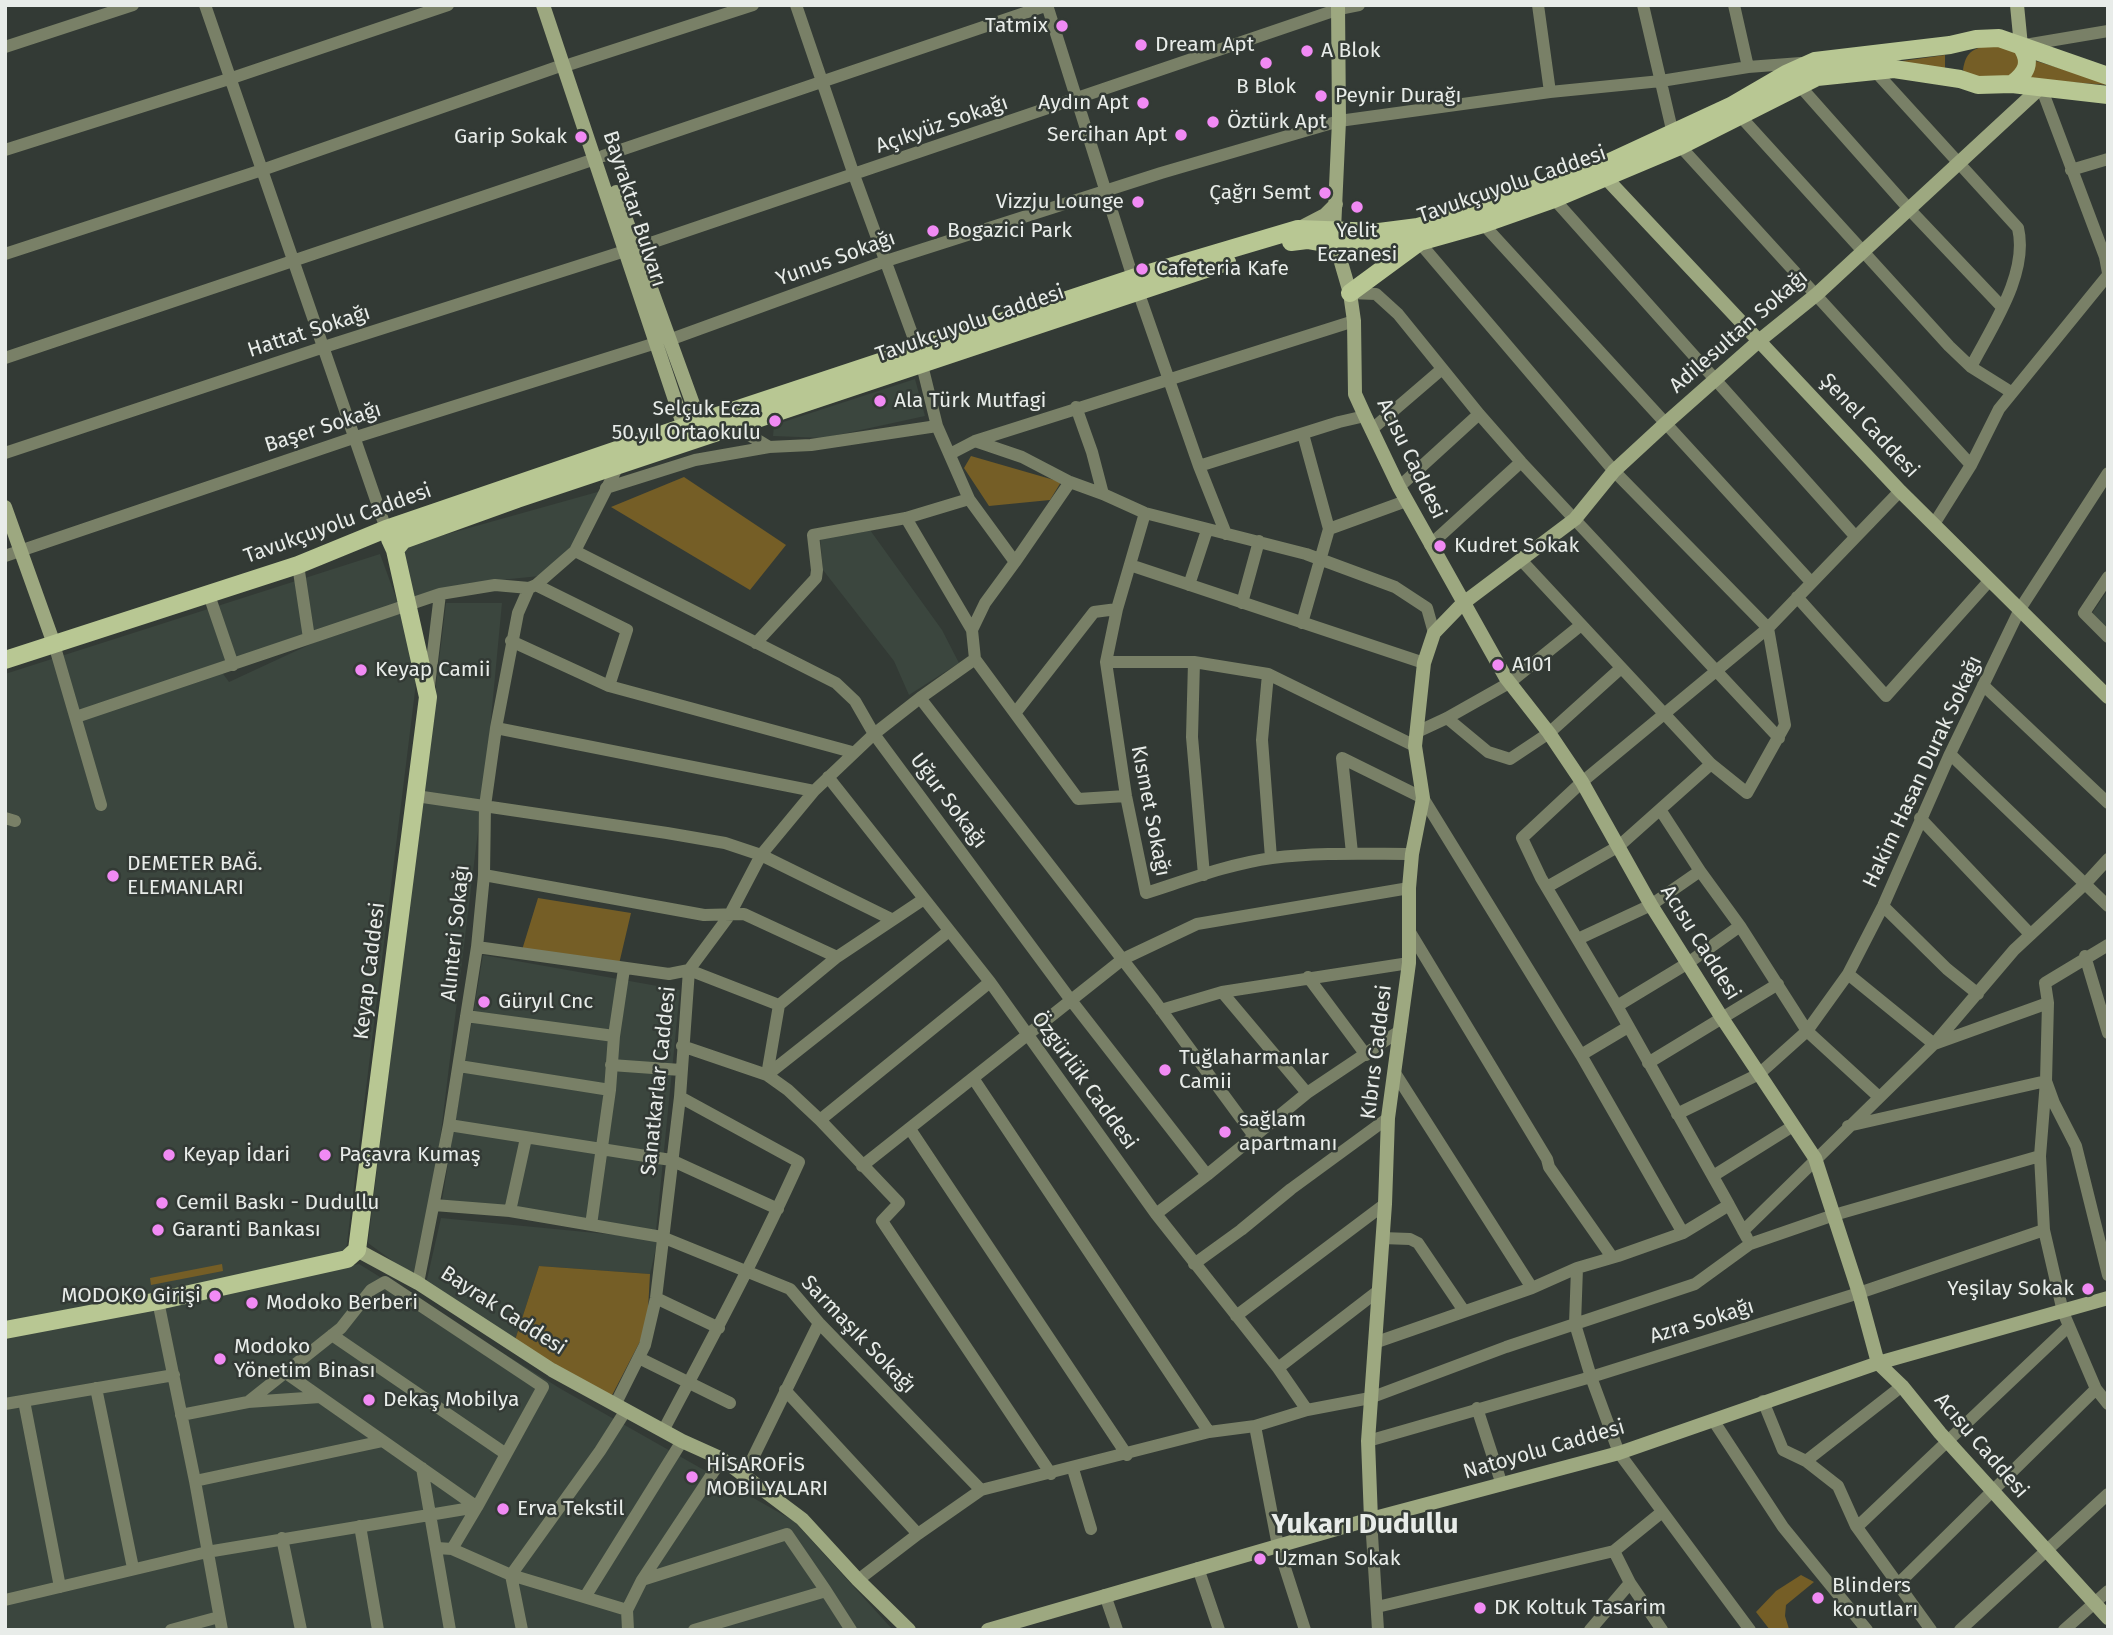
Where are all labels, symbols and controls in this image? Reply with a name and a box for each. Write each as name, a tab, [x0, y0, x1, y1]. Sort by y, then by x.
place label: Tatmix	[985, 13, 1048, 39]
marker: Tatmix	[1054, 18, 1070, 34]
place label: Dream Apt	[1155, 32, 1254, 58]
marker: Dream Apt	[1133, 37, 1149, 53]
place label: A Blok	[1321, 38, 1380, 64]
marker: A Blok	[1299, 43, 1315, 59]
marker: B Blok	[1258, 55, 1274, 71]
place label: B Blok	[1236, 74, 1296, 100]
place label: Peynir Durağı	[1335, 83, 1461, 109]
marker: Peynir Durağı	[1313, 88, 1329, 104]
place label: Aydın Apt	[1038, 90, 1129, 116]
street label: Açıkyüz Sokağı	[873, 91, 1011, 159]
marker: Aydın Apt	[1135, 95, 1151, 111]
place label: Öztürk Apt	[1227, 109, 1327, 135]
marker: Öztürk Apt	[1205, 114, 1221, 130]
place label: Sercihan Apt	[1047, 122, 1167, 148]
place label: Garip Sokak	[454, 124, 567, 150]
marker: Sercihan Apt	[1173, 127, 1189, 143]
street label: Bayraktar Bulvarı	[597, 128, 671, 290]
marker: Garip Sokak	[573, 129, 589, 145]
street label: Tavukçuyolu Caddesi	[1414, 141, 1610, 229]
place label: Çağrı Semt	[1209, 180, 1311, 206]
marker: Çağrı Semt	[1317, 185, 1333, 201]
place label: Vizzju Lounge	[996, 189, 1124, 215]
marker: Vizzju Lounge	[1130, 194, 1146, 210]
marker: Yelit Eczanesi	[1349, 199, 1365, 215]
place label: Bogazici Park	[947, 218, 1072, 244]
place label: Yelit Eczanesi	[1317, 218, 1397, 268]
marker: Bogazici Park	[925, 223, 941, 239]
street label: Yunus Sokağı	[773, 226, 899, 292]
place label: Cafeteria Kafe	[1156, 256, 1289, 282]
marker: Cafeteria Kafe	[1134, 261, 1150, 277]
street label: Adilesultan Sokağı	[1665, 265, 1813, 399]
street label: Tavukçuyolu Caddesi	[872, 280, 1068, 368]
street label: Hattat Sokağı	[244, 300, 374, 364]
street label: Şenel Caddesi	[1814, 369, 1924, 483]
place label: Ala Türk Mutfagi	[894, 388, 1047, 414]
marker: Ala Türk Mutfagi	[872, 393, 888, 409]
street label: Acısu Caddesi	[1371, 395, 1451, 523]
place label: Selçuk Ecza 50.yıl Ortaokulu	[612, 396, 761, 446]
street label: Başer Sokağı	[262, 397, 384, 459]
marker: Selçuk Ecza 50.yıl Ortaokulu	[767, 413, 783, 429]
street label: Tavukçuyolu Caddesi	[241, 478, 435, 570]
place label: Kudret Sokak	[1454, 533, 1579, 559]
marker: Kudret Sokak	[1432, 538, 1448, 554]
place label: A101	[1512, 652, 1552, 678]
street label: Hakim Hasan Durak Sokağı	[1858, 652, 1988, 892]
place label: Keyap Camii	[375, 657, 491, 683]
marker: A101	[1490, 657, 1506, 673]
marker: Keyap Camii	[353, 662, 369, 678]
street label: Kısmet Sokağı	[1125, 743, 1175, 879]
street label: Uğur Sokağı	[904, 748, 992, 854]
place label: DEMETER BAĞ. ELEMANLARI	[127, 851, 262, 901]
street label: Alınteri Sokağı	[436, 864, 476, 1002]
marker: DEMETER BAĞ. ELEMANLARI	[105, 868, 121, 884]
street label: Acısu Caddesi	[1655, 881, 1745, 1005]
street label: Keyap Caddesi	[349, 901, 391, 1041]
street label: Kıbrıs Caddesi	[1356, 983, 1398, 1121]
street label: Sanatkarlar Caddesi	[637, 985, 681, 1177]
place label: Güryıl Cnc	[498, 989, 593, 1015]
marker: Güryıl Cnc	[476, 994, 492, 1010]
street label: Özgürlük Caddesi	[1026, 1007, 1142, 1155]
place label: Tuğlaharmanlar Camii	[1179, 1045, 1329, 1095]
marker: Tuğlaharmanlar Camii	[1157, 1062, 1173, 1078]
place label: sağlam apartmanı	[1239, 1107, 1337, 1157]
marker: sağlam apartmanı	[1217, 1124, 1233, 1140]
place label: Keyap İdari	[183, 1142, 290, 1168]
place label: Paçavra Kumaş	[339, 1142, 481, 1168]
marker: Keyap İdari	[161, 1147, 177, 1163]
marker: Paçavra Kumaş	[317, 1147, 333, 1163]
place label: Cemil Baskı - Dudullu	[176, 1190, 380, 1216]
marker: Cemil Baskı - Dudullu	[154, 1195, 170, 1211]
place label: Garanti Bankası	[172, 1217, 321, 1243]
marker: Garanti Bankası	[150, 1222, 166, 1238]
street label: Bayrak Caddesi	[436, 1261, 570, 1361]
street label: Sarmaşık Sokağı	[795, 1271, 921, 1399]
place label: Yeşilay Sokak	[1947, 1276, 2074, 1302]
marker: Yeşilay Sokak	[2080, 1281, 2096, 1297]
place label: MODOKO Girişi	[61, 1283, 201, 1309]
marker: MODOKO Girişi	[207, 1288, 223, 1304]
place label: Modoko Berberi	[266, 1290, 418, 1316]
street label: Azra Sokağı	[1647, 1294, 1757, 1350]
marker: Modoko Berberi	[244, 1295, 260, 1311]
place label: Modoko Yönetim Binası	[234, 1334, 375, 1384]
marker: Modoko Yönetim Binası	[212, 1351, 228, 1367]
place label: Dekaş Mobilya	[383, 1387, 519, 1413]
street label: Acısu Caddesi	[1929, 1388, 2033, 1504]
marker: Dekaş Mobilya	[361, 1392, 377, 1408]
street label: Natoyolu Caddesi	[1460, 1415, 1628, 1485]
place label: HİSAROFİS MOBİLYALARI	[706, 1452, 828, 1502]
marker: HİSAROFİS MOBİLYALARI	[684, 1469, 700, 1485]
place label: Erva Tekstil	[517, 1496, 624, 1522]
marker: Erva Tekstil	[495, 1501, 511, 1517]
district label: Yukarı Dudullu	[1272, 1508, 1458, 1542]
place label: Uzman Sokak	[1274, 1546, 1401, 1572]
marker: Uzman Sokak	[1252, 1551, 1268, 1567]
place label: Blinders konutları	[1832, 1573, 1918, 1623]
marker: Blinders konutları	[1810, 1590, 1826, 1606]
place label: DK Koltuk Tasarim	[1494, 1595, 1666, 1621]
marker: DK Koltuk Tasarim	[1472, 1600, 1488, 1616]

